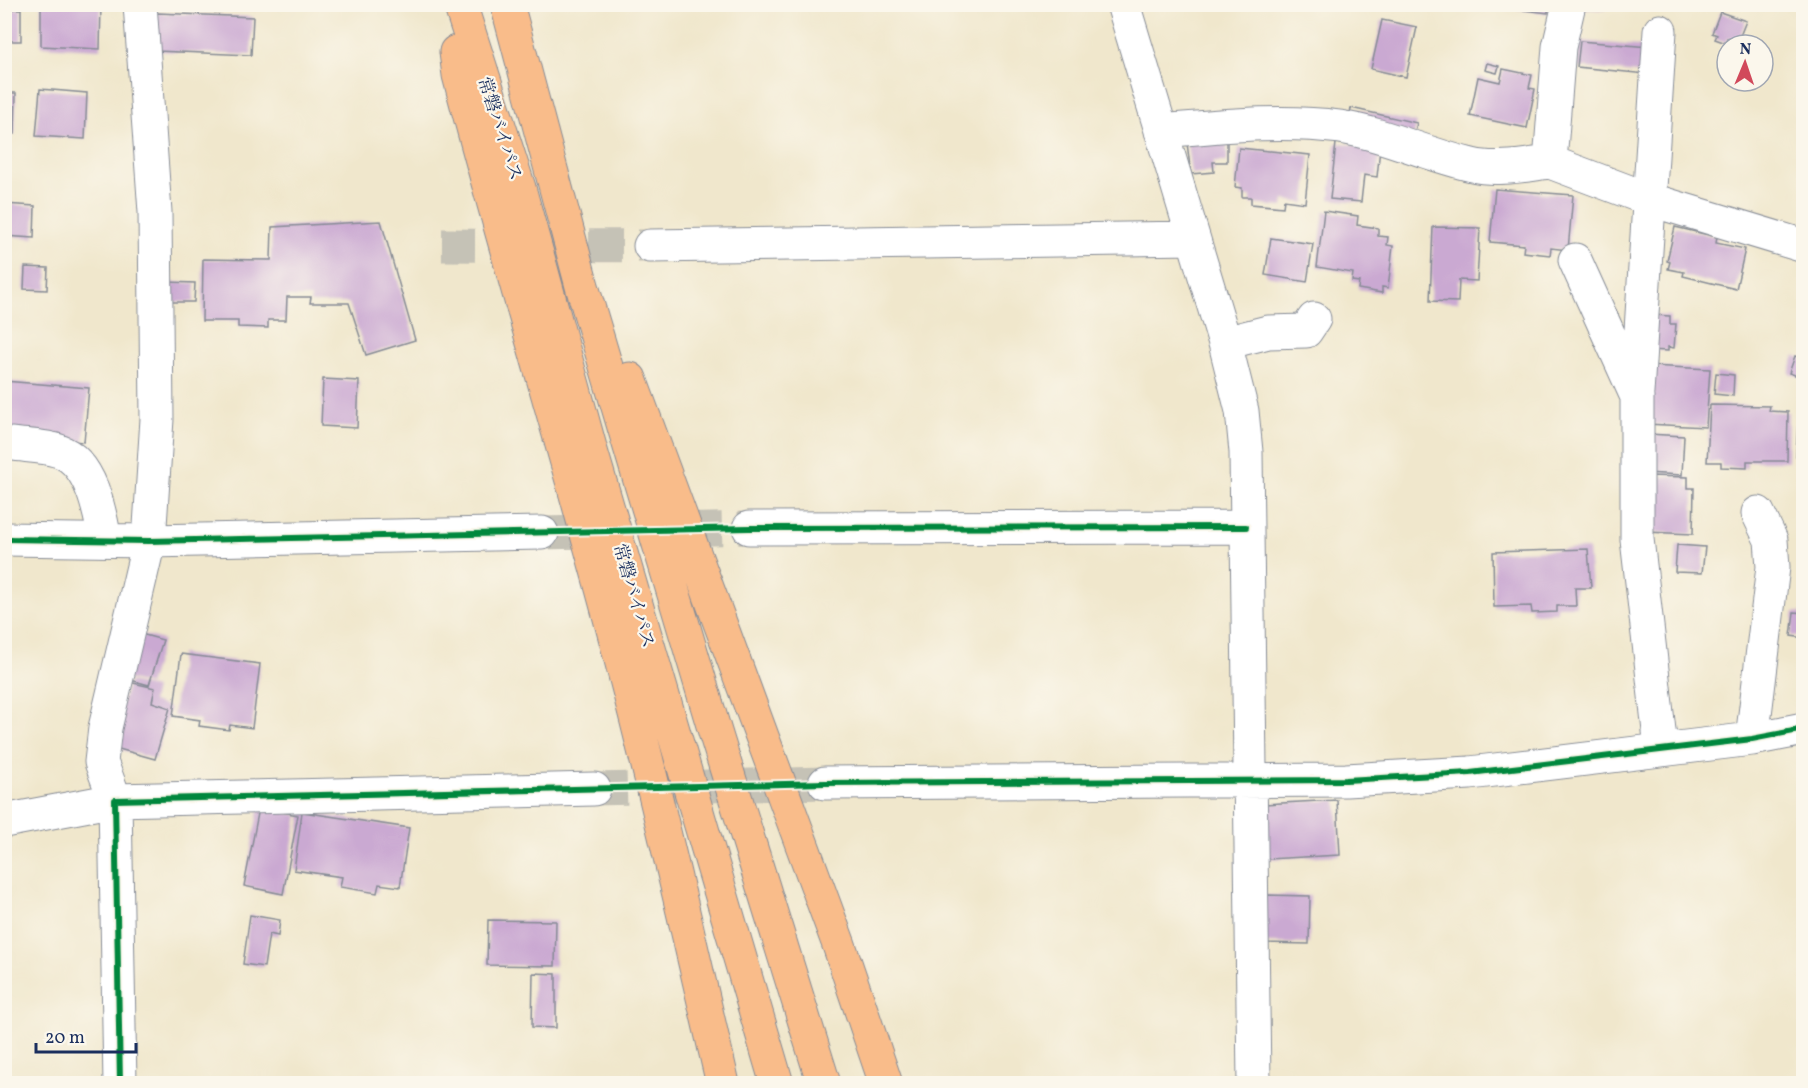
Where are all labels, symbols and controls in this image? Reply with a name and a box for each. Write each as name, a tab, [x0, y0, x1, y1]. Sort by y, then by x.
north arrow	[1715, 33, 1775, 93]
text: N	[1739, 39, 1752, 61]
street label: 常磐バイパス	[470, 74, 528, 184]
street label: 常磐バイパス	[606, 541, 660, 651]
scale bar	[36, 1016, 136, 1054]
text: 20 m	[45, 1026, 85, 1051]

